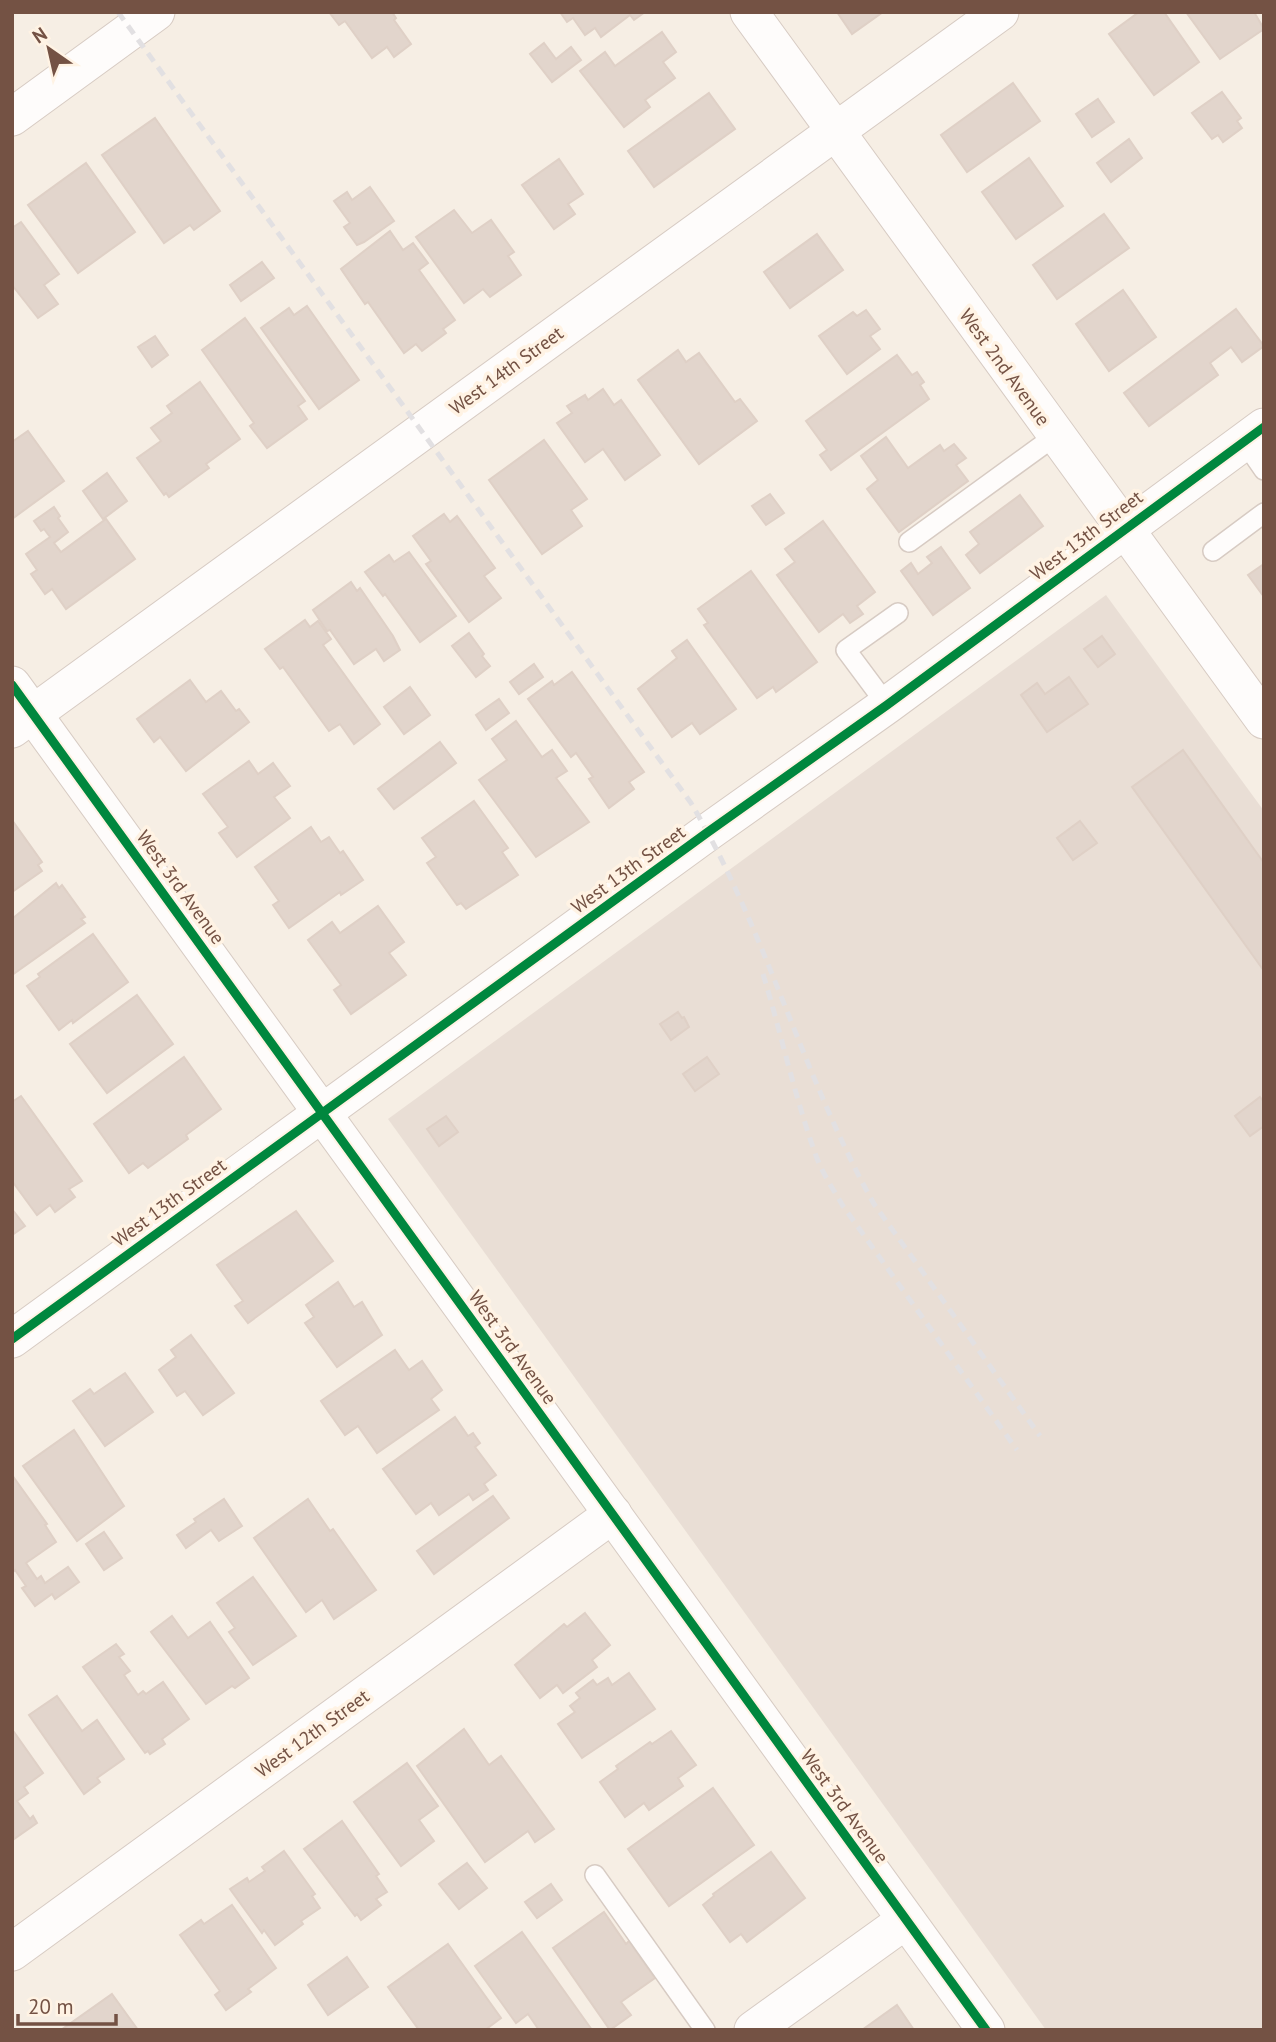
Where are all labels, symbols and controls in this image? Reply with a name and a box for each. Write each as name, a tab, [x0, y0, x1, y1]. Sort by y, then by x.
north arrow	[14, 14, 84, 84]
text: N	[28, 21, 51, 48]
street label: West 2nd Avenue	[954, 304, 1056, 430]
street label: West 14th Street	[444, 320, 568, 419]
street label: West 13th Street	[1025, 484, 1148, 585]
street label: West 13th Street	[566, 819, 690, 918]
street label: West 3rd Avenue	[132, 825, 230, 949]
street label: West 13th Street	[107, 1152, 231, 1251]
street label: West 3rd Avenue	[464, 1285, 562, 1409]
street label: West 12th Street	[250, 1683, 374, 1782]
street label: West 3rd Avenue	[796, 1744, 894, 1868]
scale bar	[18, 1982, 116, 2026]
text: 20 m	[28, 1993, 74, 2020]

